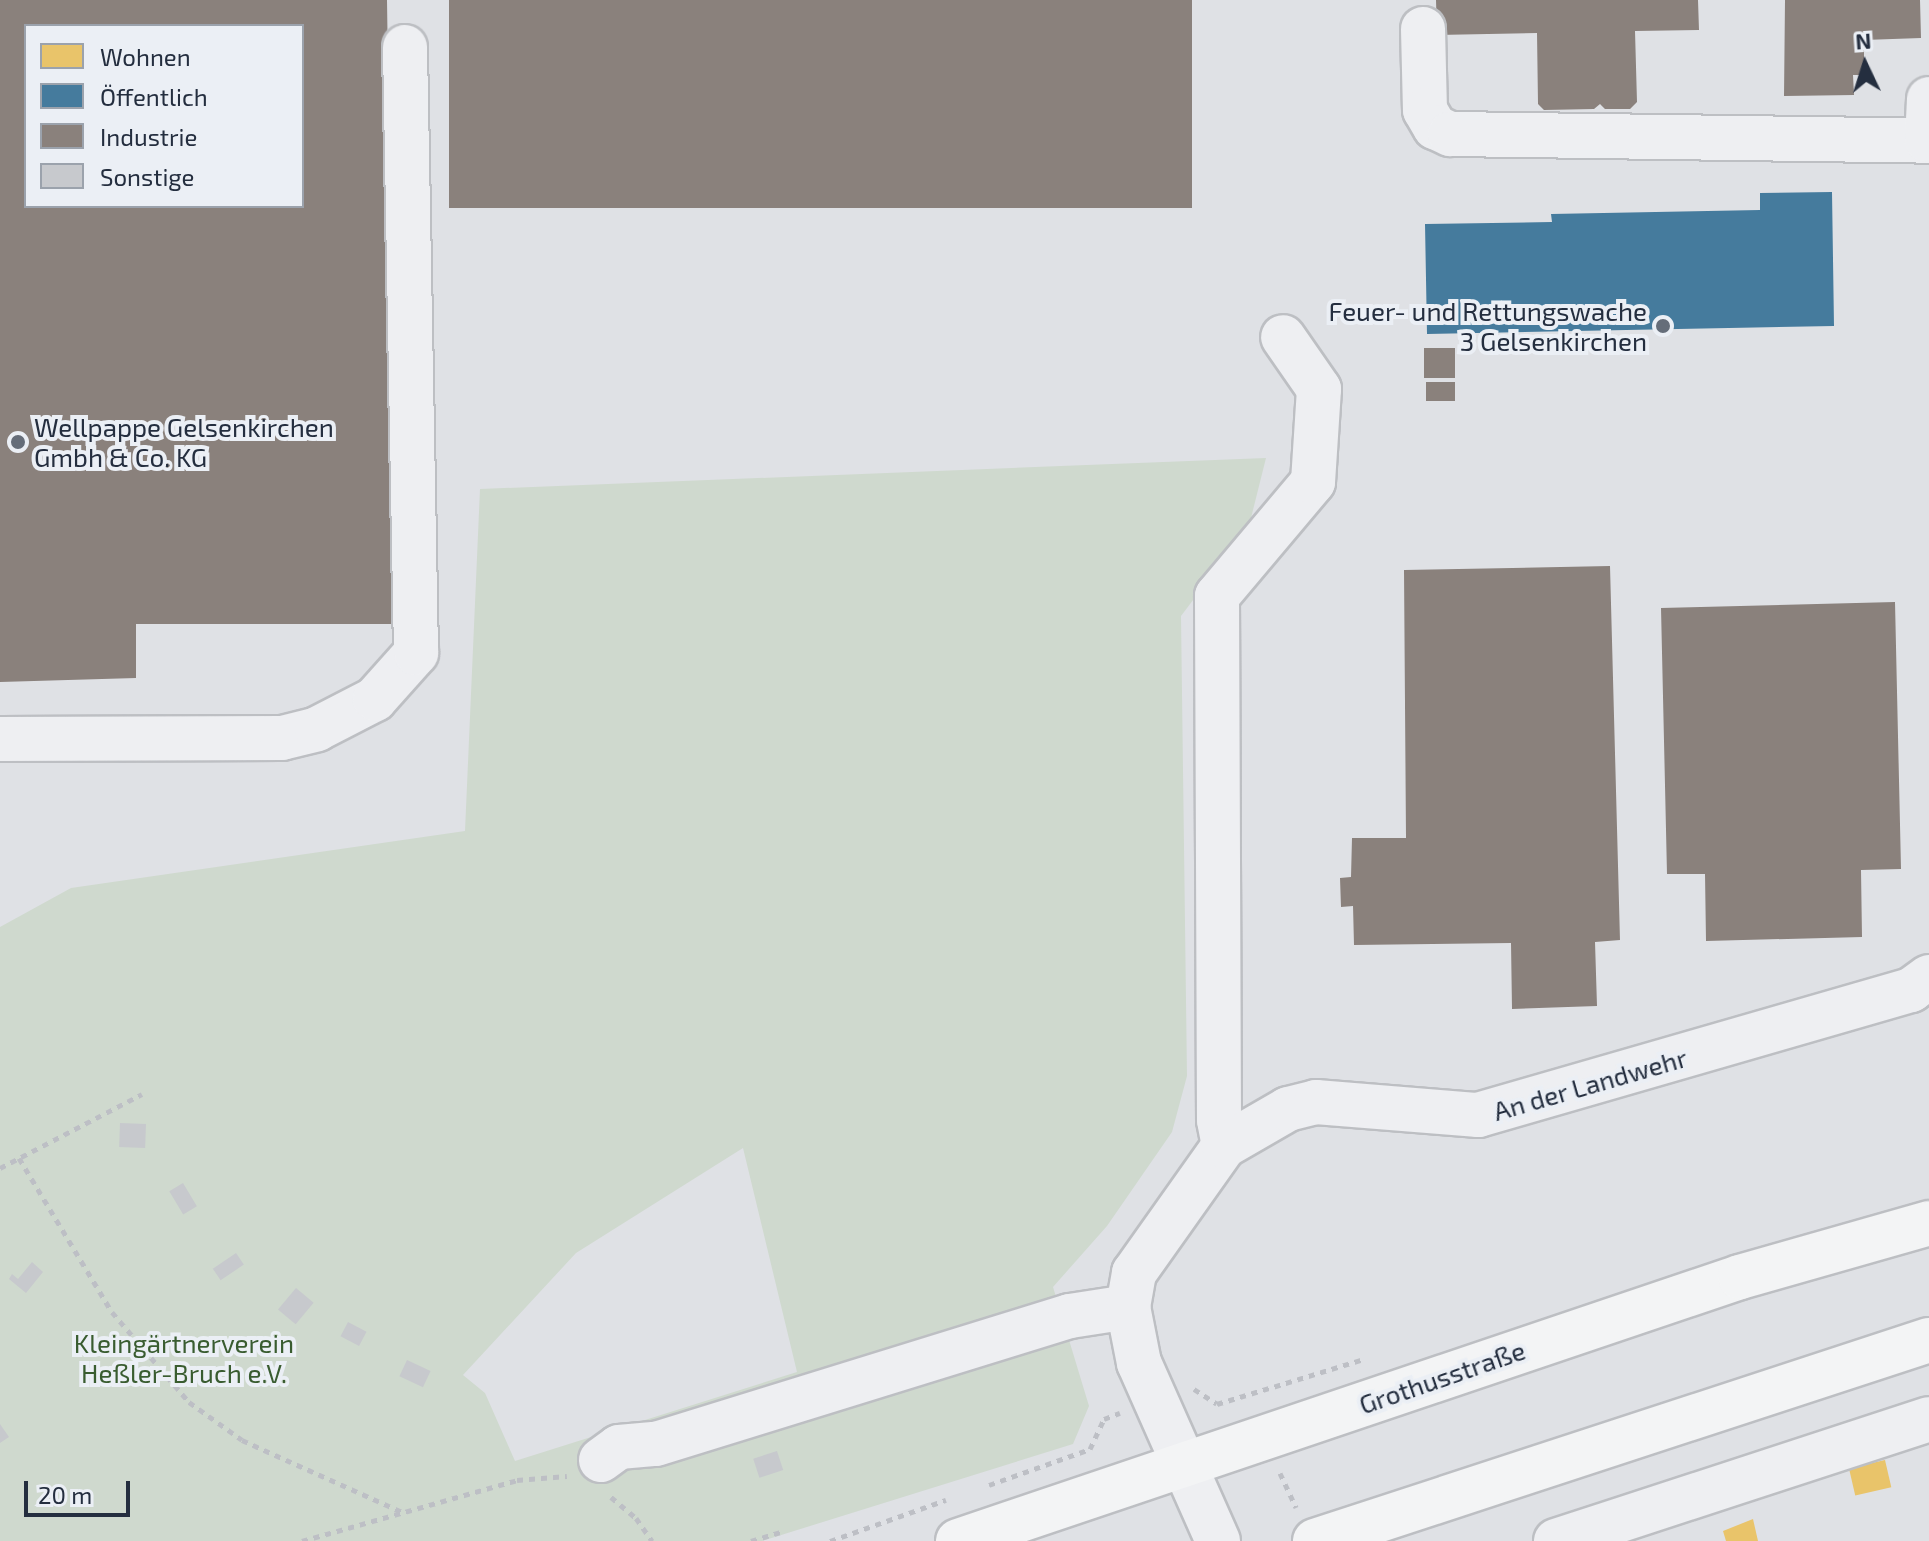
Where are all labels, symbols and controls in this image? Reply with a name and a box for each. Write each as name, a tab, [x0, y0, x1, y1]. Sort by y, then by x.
legend	[24, 24, 304, 208]
north arrow	[1825, 24, 1905, 104]
text: N	[1854, 27, 1872, 54]
text: Wohnen	[100, 42, 191, 71]
text: Öffentlich	[100, 82, 208, 111]
text: Industrie	[100, 122, 197, 151]
text: Sonstige	[100, 162, 195, 191]
place label: Feuer- und Rettungswache 3 Gelsenkirchen	[1329, 295, 1647, 356]
marker: Feuer- und Rettungswache 3 Gelsenkirchen	[1654, 317, 1672, 335]
place label: Wellpappe Gelsenkirchen Gmbh & Co. KG	[34, 411, 334, 472]
marker: Wellpappe Gelsenkirchen Gmbh & Co. KG	[9, 433, 27, 451]
street label: An der Landwehr	[1489, 1041, 1691, 1127]
park label: Kleingärtnerverein Heßler-Bruch e.V.	[74, 1327, 294, 1388]
street label: Grothusstraße	[1355, 1334, 1529, 1420]
scale bar	[28, 1465, 134, 1515]
text: 20 m	[38, 1480, 92, 1509]

